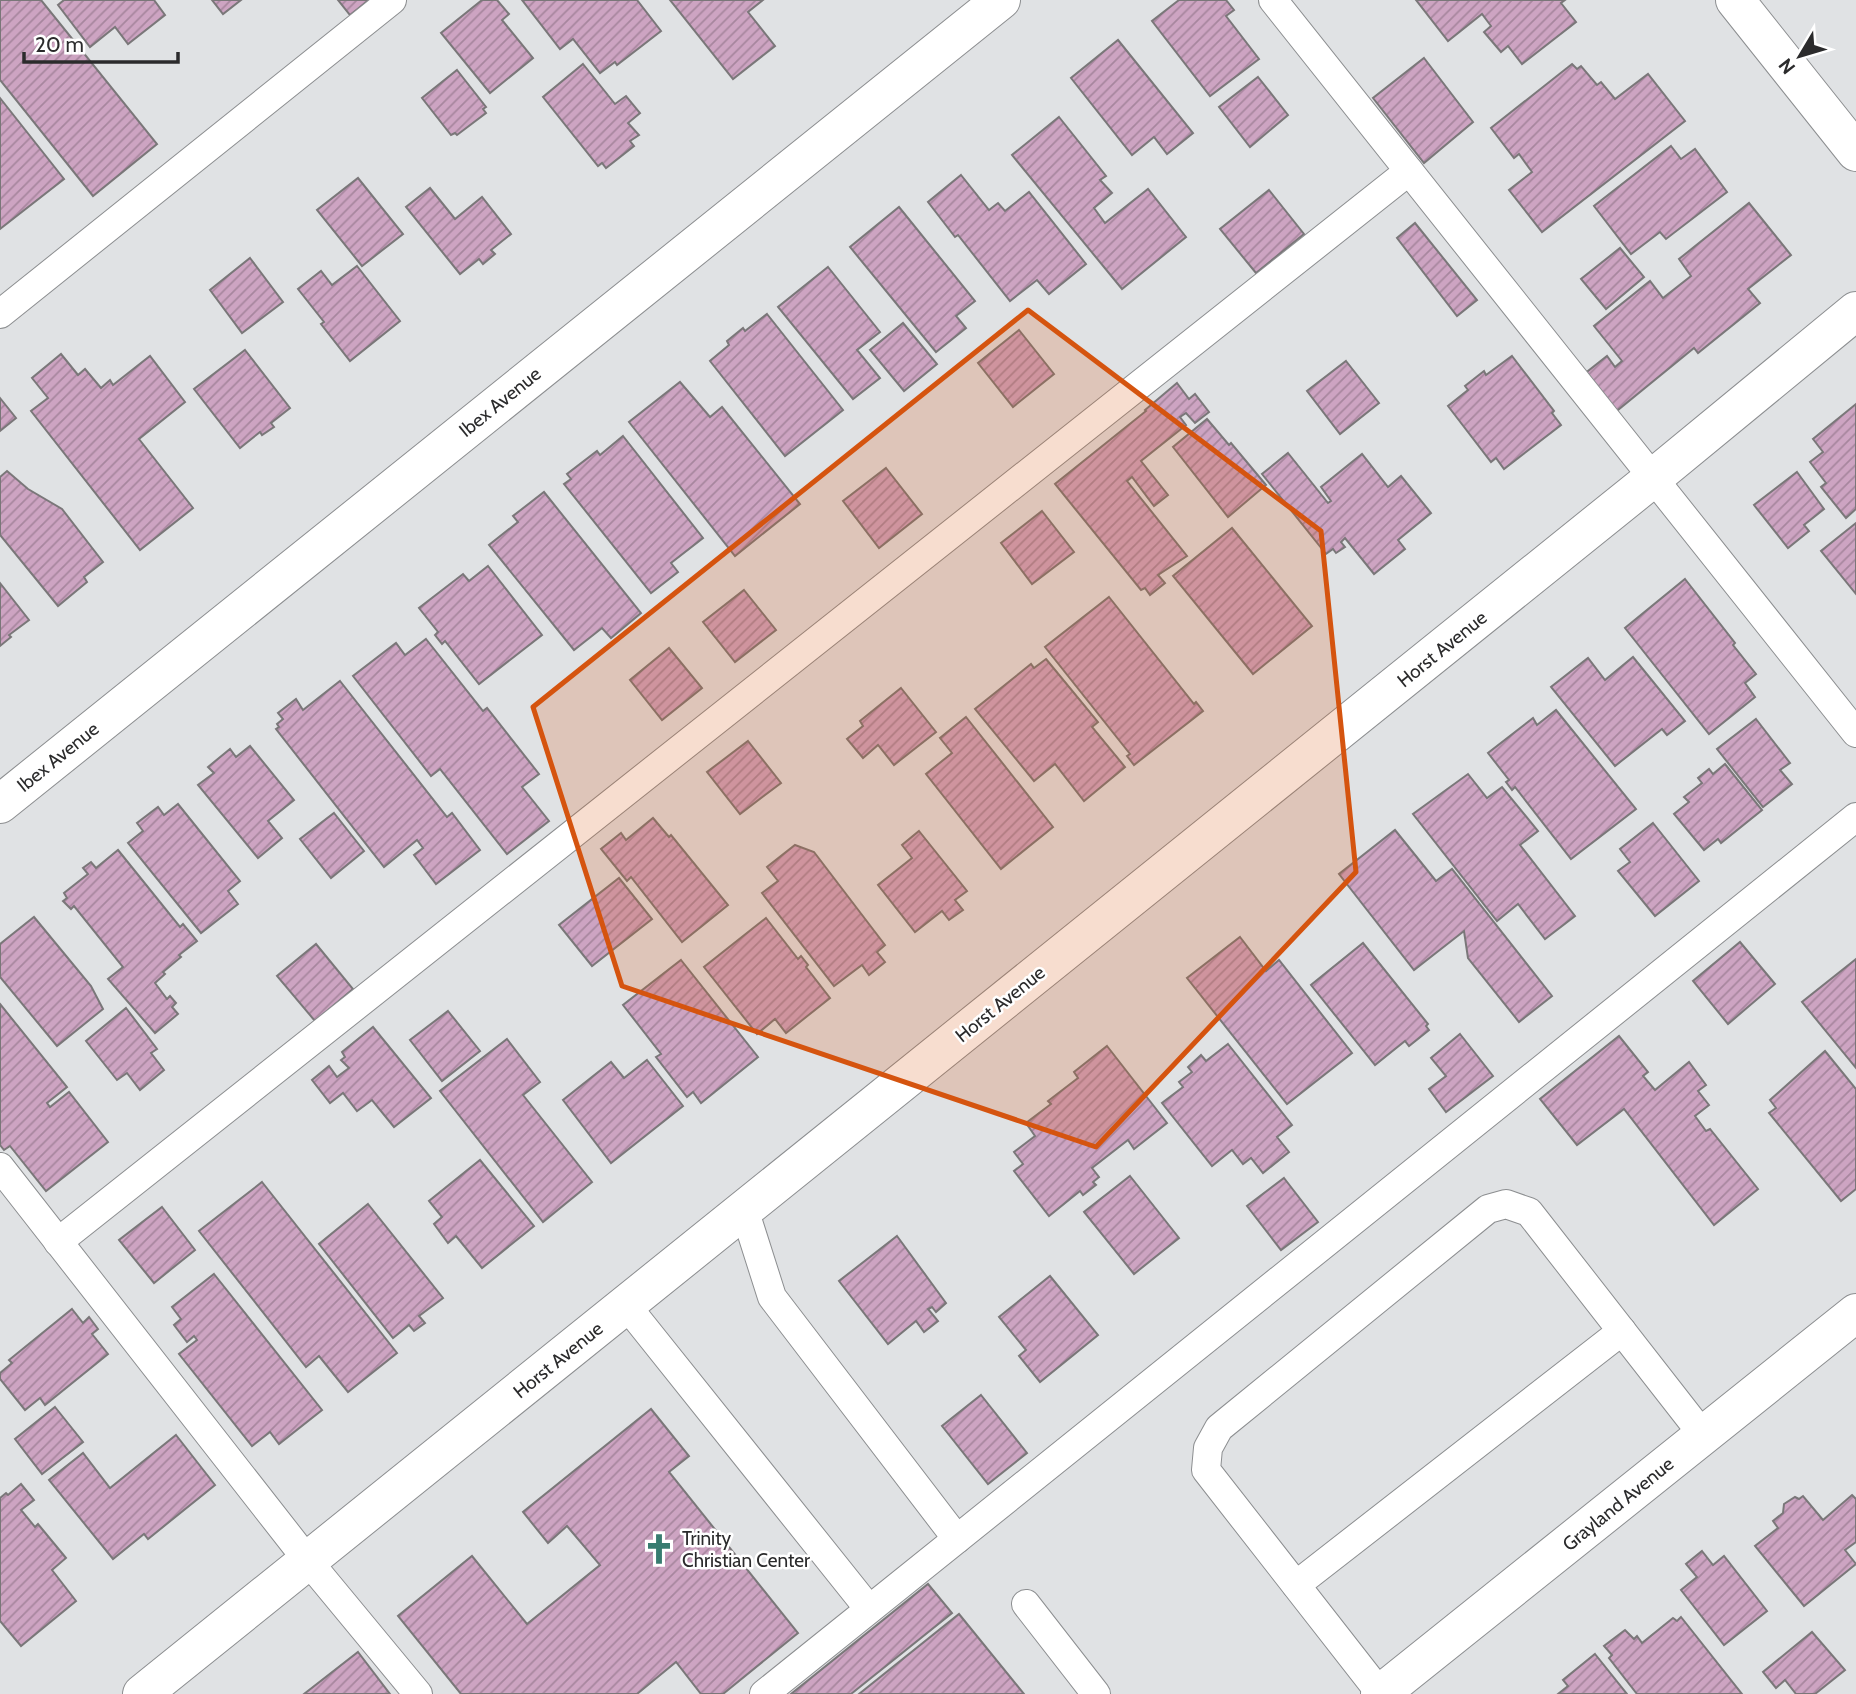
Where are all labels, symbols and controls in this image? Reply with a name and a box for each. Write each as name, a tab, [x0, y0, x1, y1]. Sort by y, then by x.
scale bar	[24, 21, 178, 65]
north arrow	[1765, 21, 1835, 91]
text: 20 m	[35, 32, 84, 57]
text: N	[1774, 54, 1800, 79]
street label: Ibex Avenue	[455, 362, 546, 442]
street label: Horst Avenue	[1393, 606, 1492, 692]
street label: Ibex Avenue	[13, 717, 104, 797]
street label: Horst Avenue	[951, 961, 1050, 1047]
street label: Horst Avenue	[509, 1317, 608, 1403]
street label: Grayland Avenue	[1558, 1452, 1678, 1556]
place label: Trinity Christian Center	[682, 1527, 810, 1572]
church icon: Trinity Christian Center	[642, 1532, 676, 1566]

